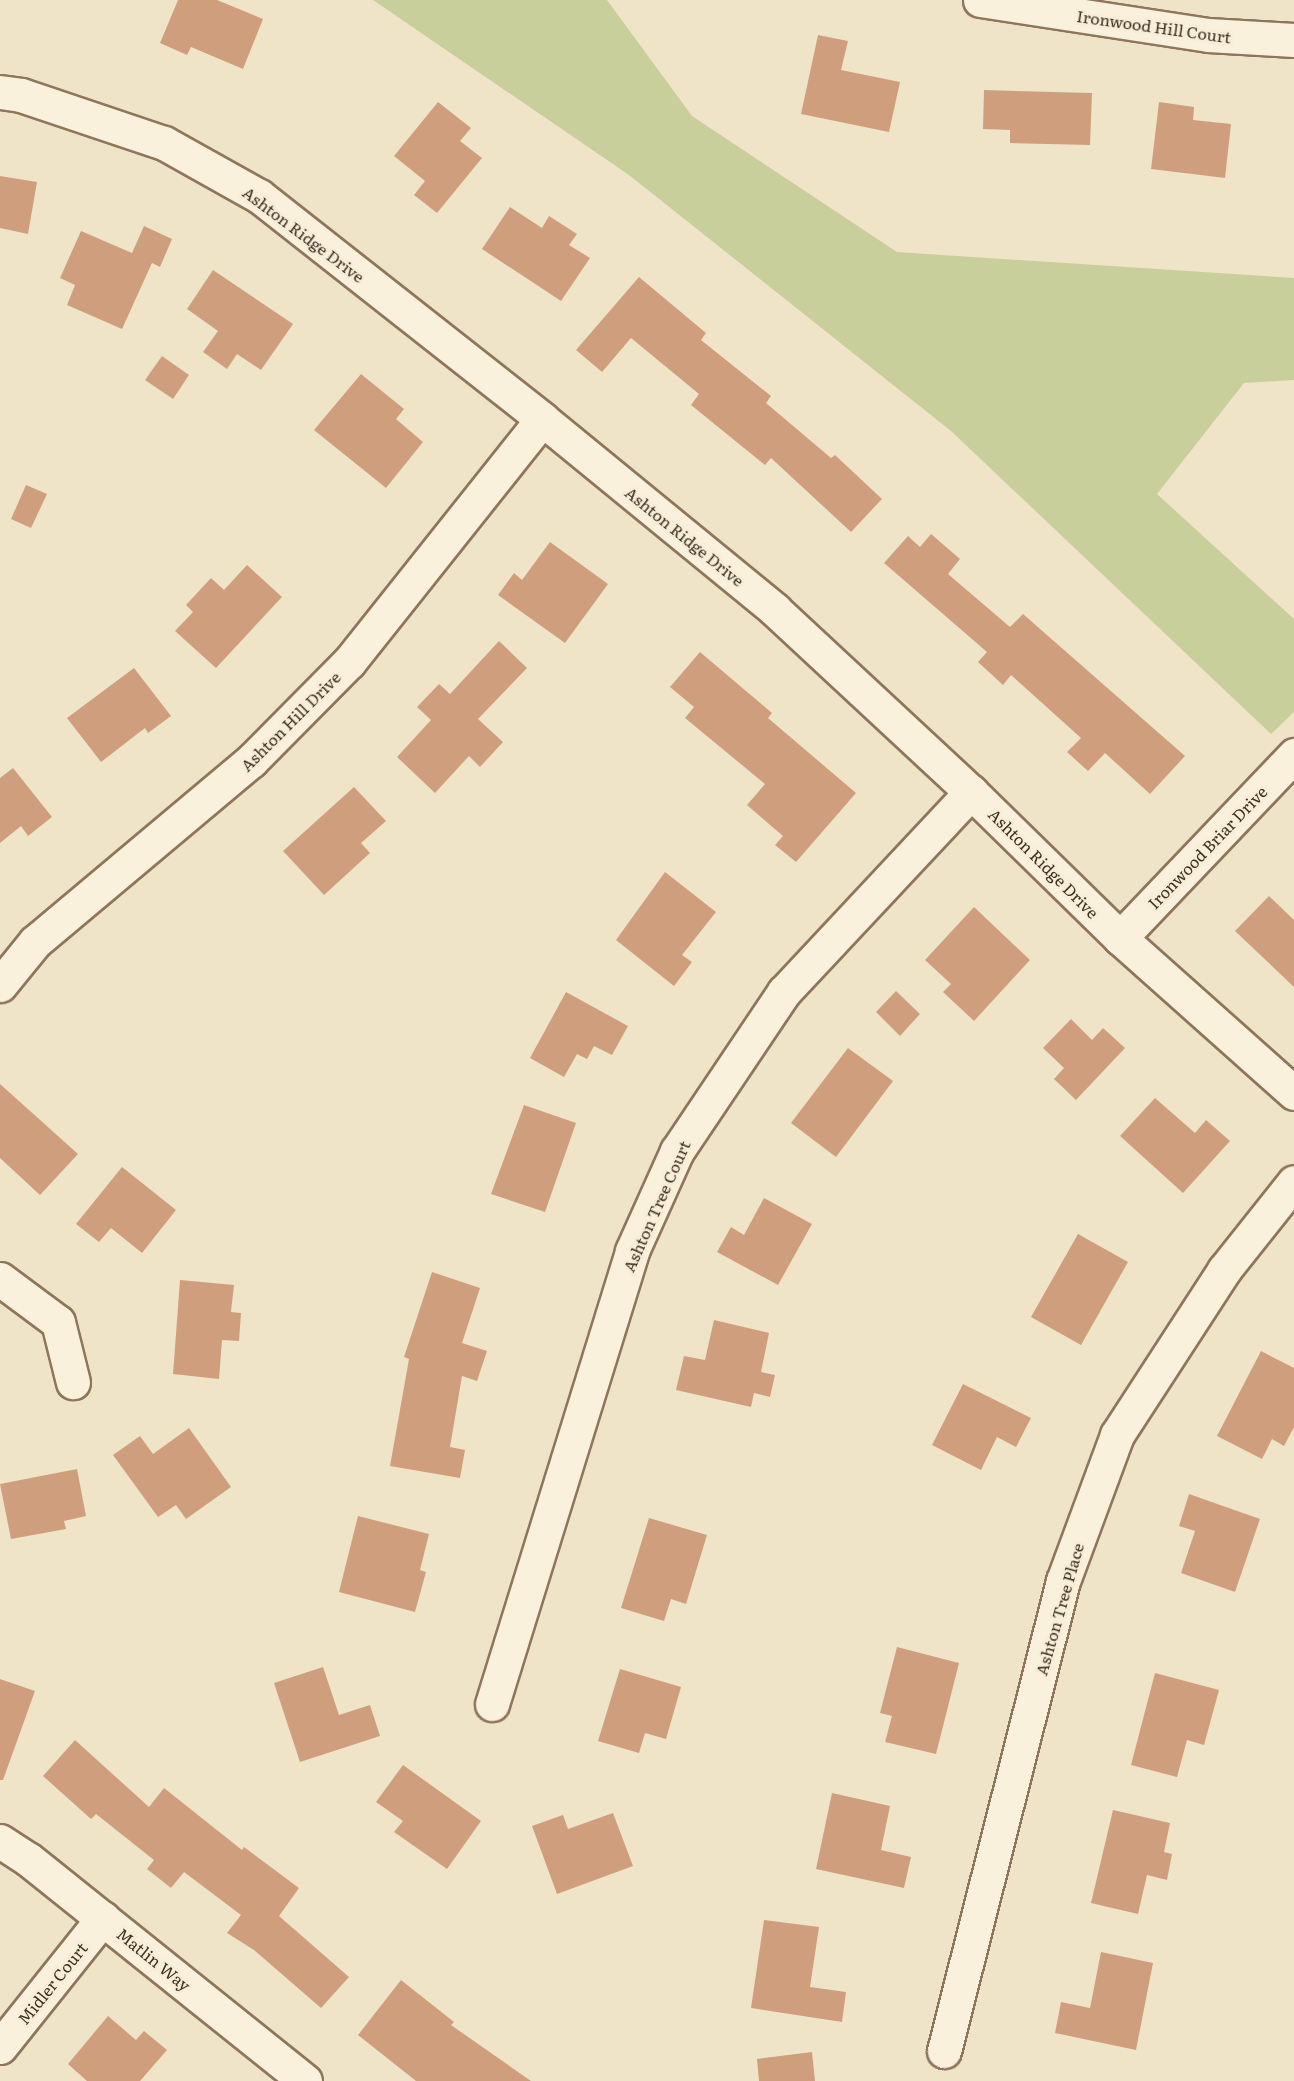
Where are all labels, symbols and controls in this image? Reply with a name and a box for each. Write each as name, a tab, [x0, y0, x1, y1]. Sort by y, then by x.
street label: Ironwood Hill Court	[1076, 6, 1232, 46]
street label: Ashton Ridge Drive	[239, 182, 369, 286]
street label: Ashton Ridge Drive	[622, 482, 748, 590]
street label: Ashton Hill Drive	[236, 667, 344, 775]
street label: Ironwood Briar Drive	[1143, 782, 1271, 912]
street label: Ashton Ridge Drive	[985, 804, 1103, 922]
street label: Ashton Tree Court	[618, 1137, 694, 1275]
street label: Ashton Tree Place	[1031, 1541, 1087, 1677]
street label: Matlin Way	[113, 1924, 195, 1994]
street label: Midler Court	[13, 1938, 91, 2028]

